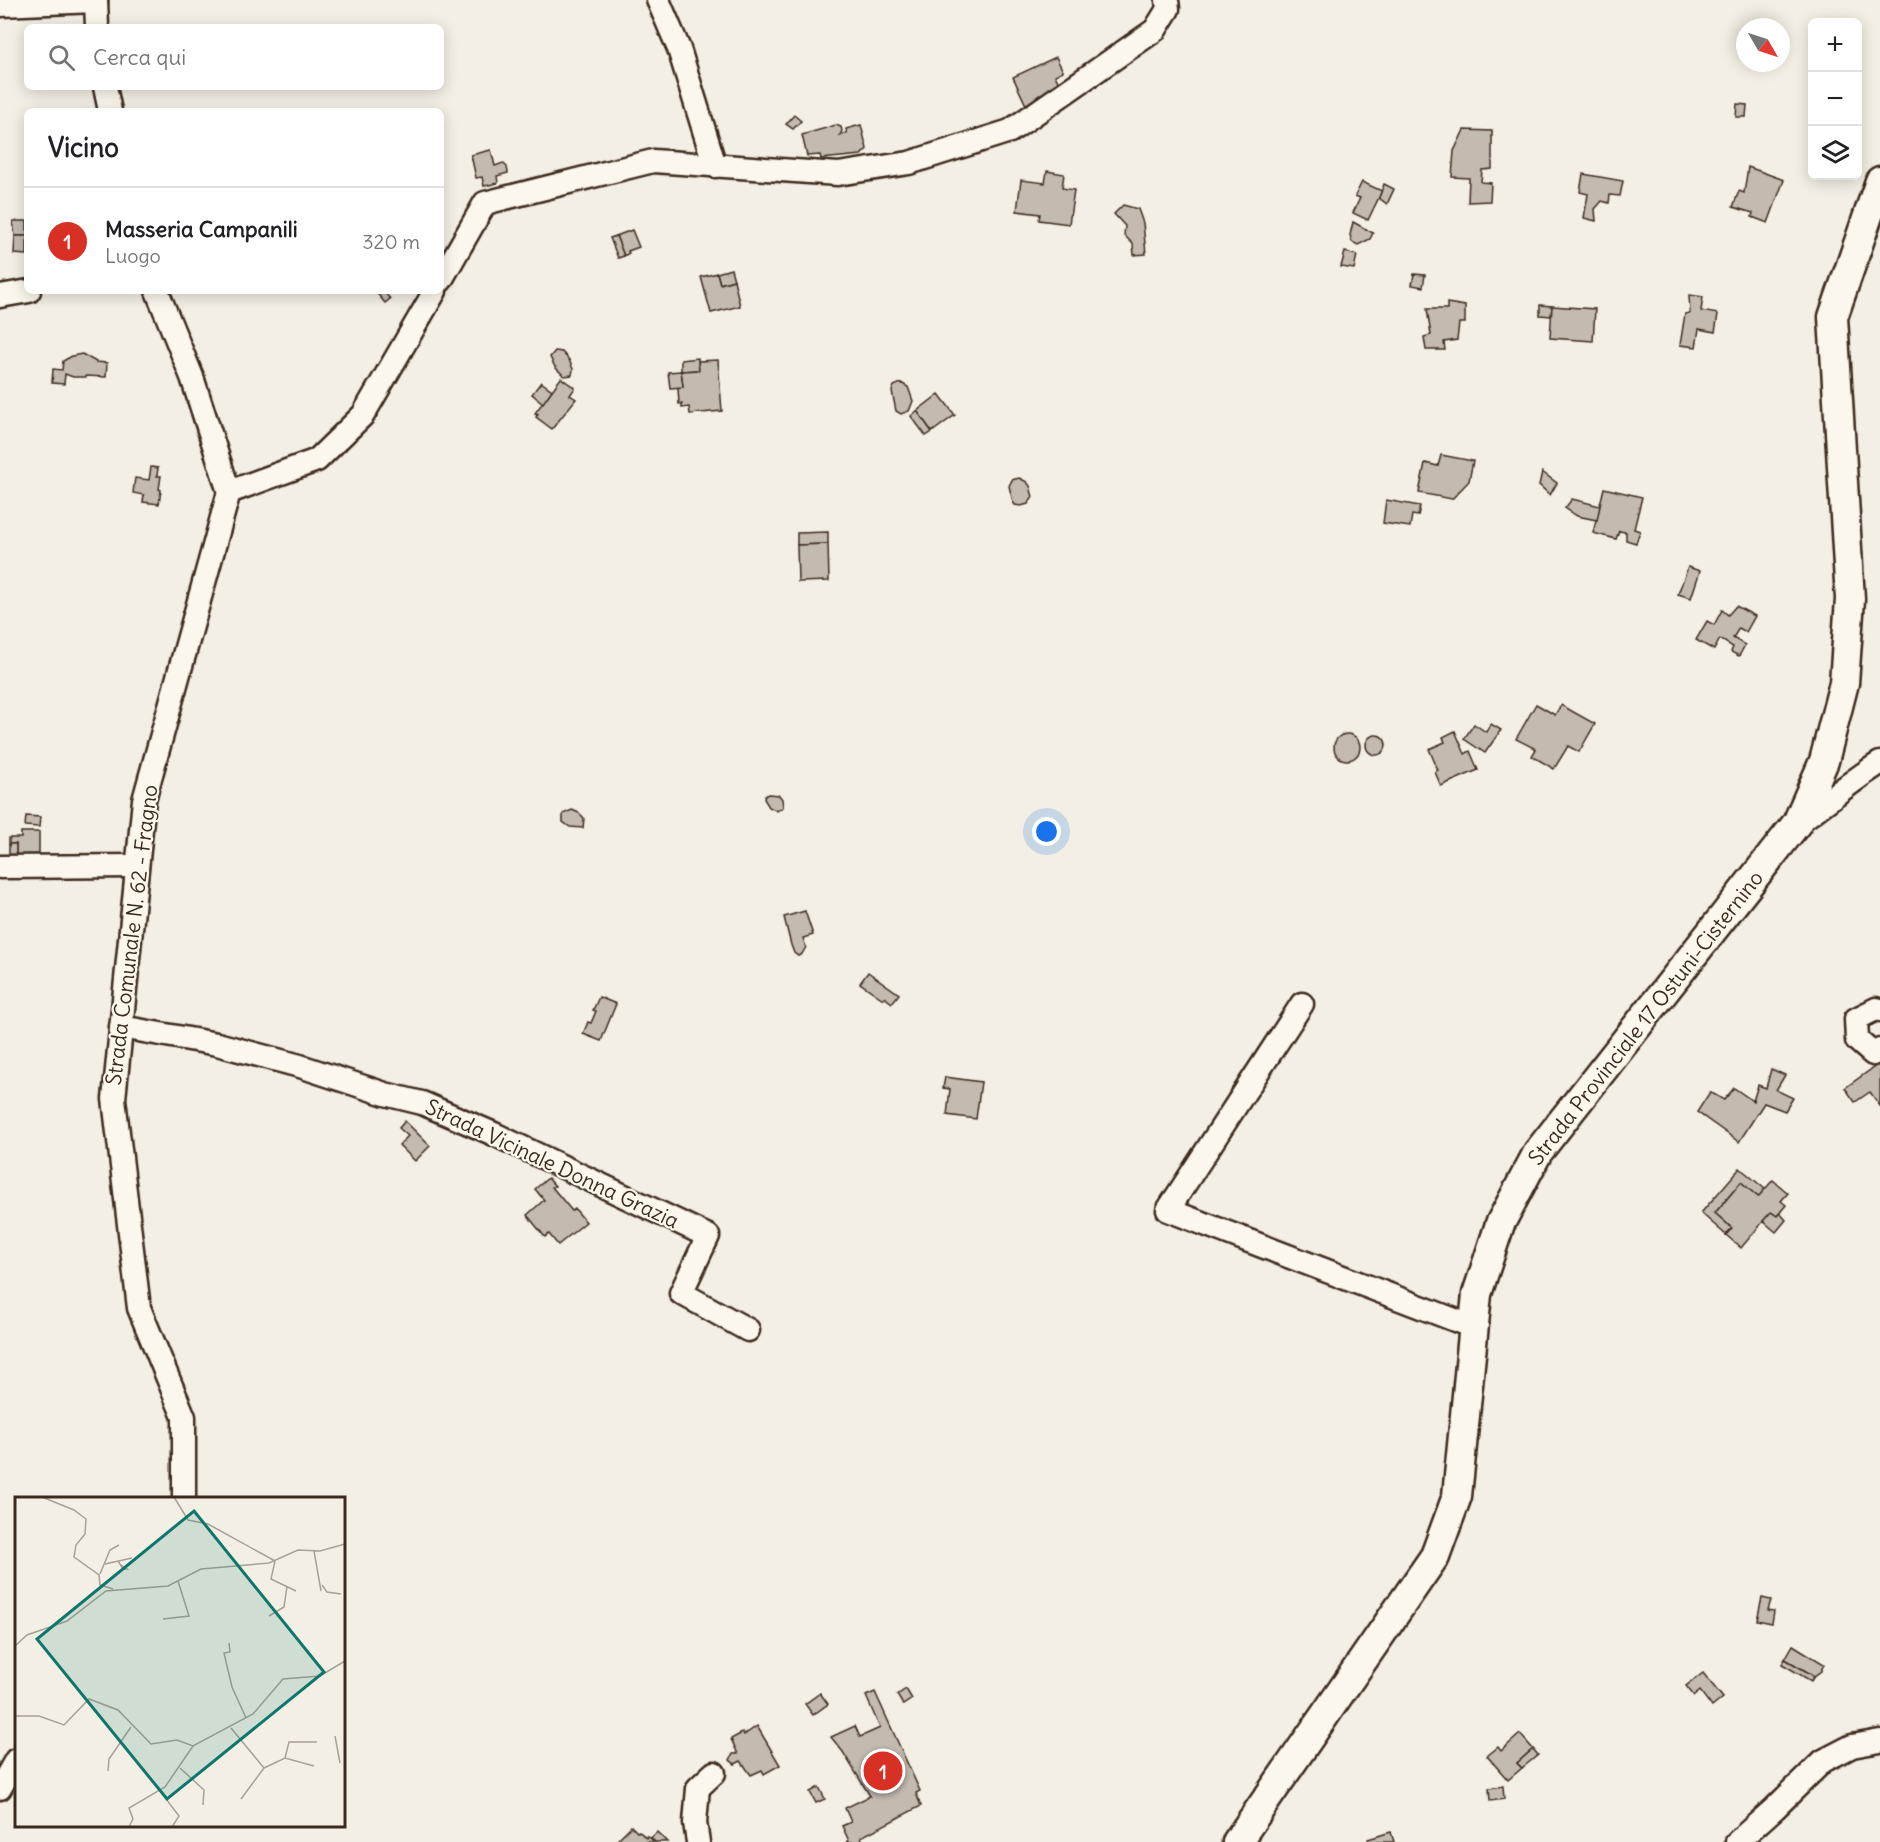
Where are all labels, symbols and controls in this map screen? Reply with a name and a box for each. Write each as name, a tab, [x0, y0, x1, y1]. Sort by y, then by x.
north arrow	[1736, 18, 1790, 72]
map controls	[1808, 18, 1862, 180]
button: +	[1808, 18, 1862, 72]
search box	[24, 24, 444, 90]
icon: search	[45, 41, 78, 74]
text: Cerca qui	[93, 43, 186, 71]
button: −	[1808, 72, 1862, 126]
button: layers	[1808, 126, 1862, 180]
text: Vicino	[48, 131, 119, 164]
text: Masseria Campanili	[105, 215, 298, 243]
text: 1	[64, 229, 71, 254]
text: 320 m	[362, 229, 420, 254]
text: Luogo	[105, 243, 161, 268]
street label: Strada Comunale N. 62 - Fragno	[100, 783, 163, 1087]
your location	[1032, 817, 1061, 846]
street label: Strada Provinciale 17 Ostuni-Cisternino	[1522, 865, 1769, 1170]
street label: Strada Vicinale Donna Grazia	[421, 1093, 683, 1234]
inset map	[15, 1497, 345, 1827]
pin: 1	[864, 1748, 902, 1794]

